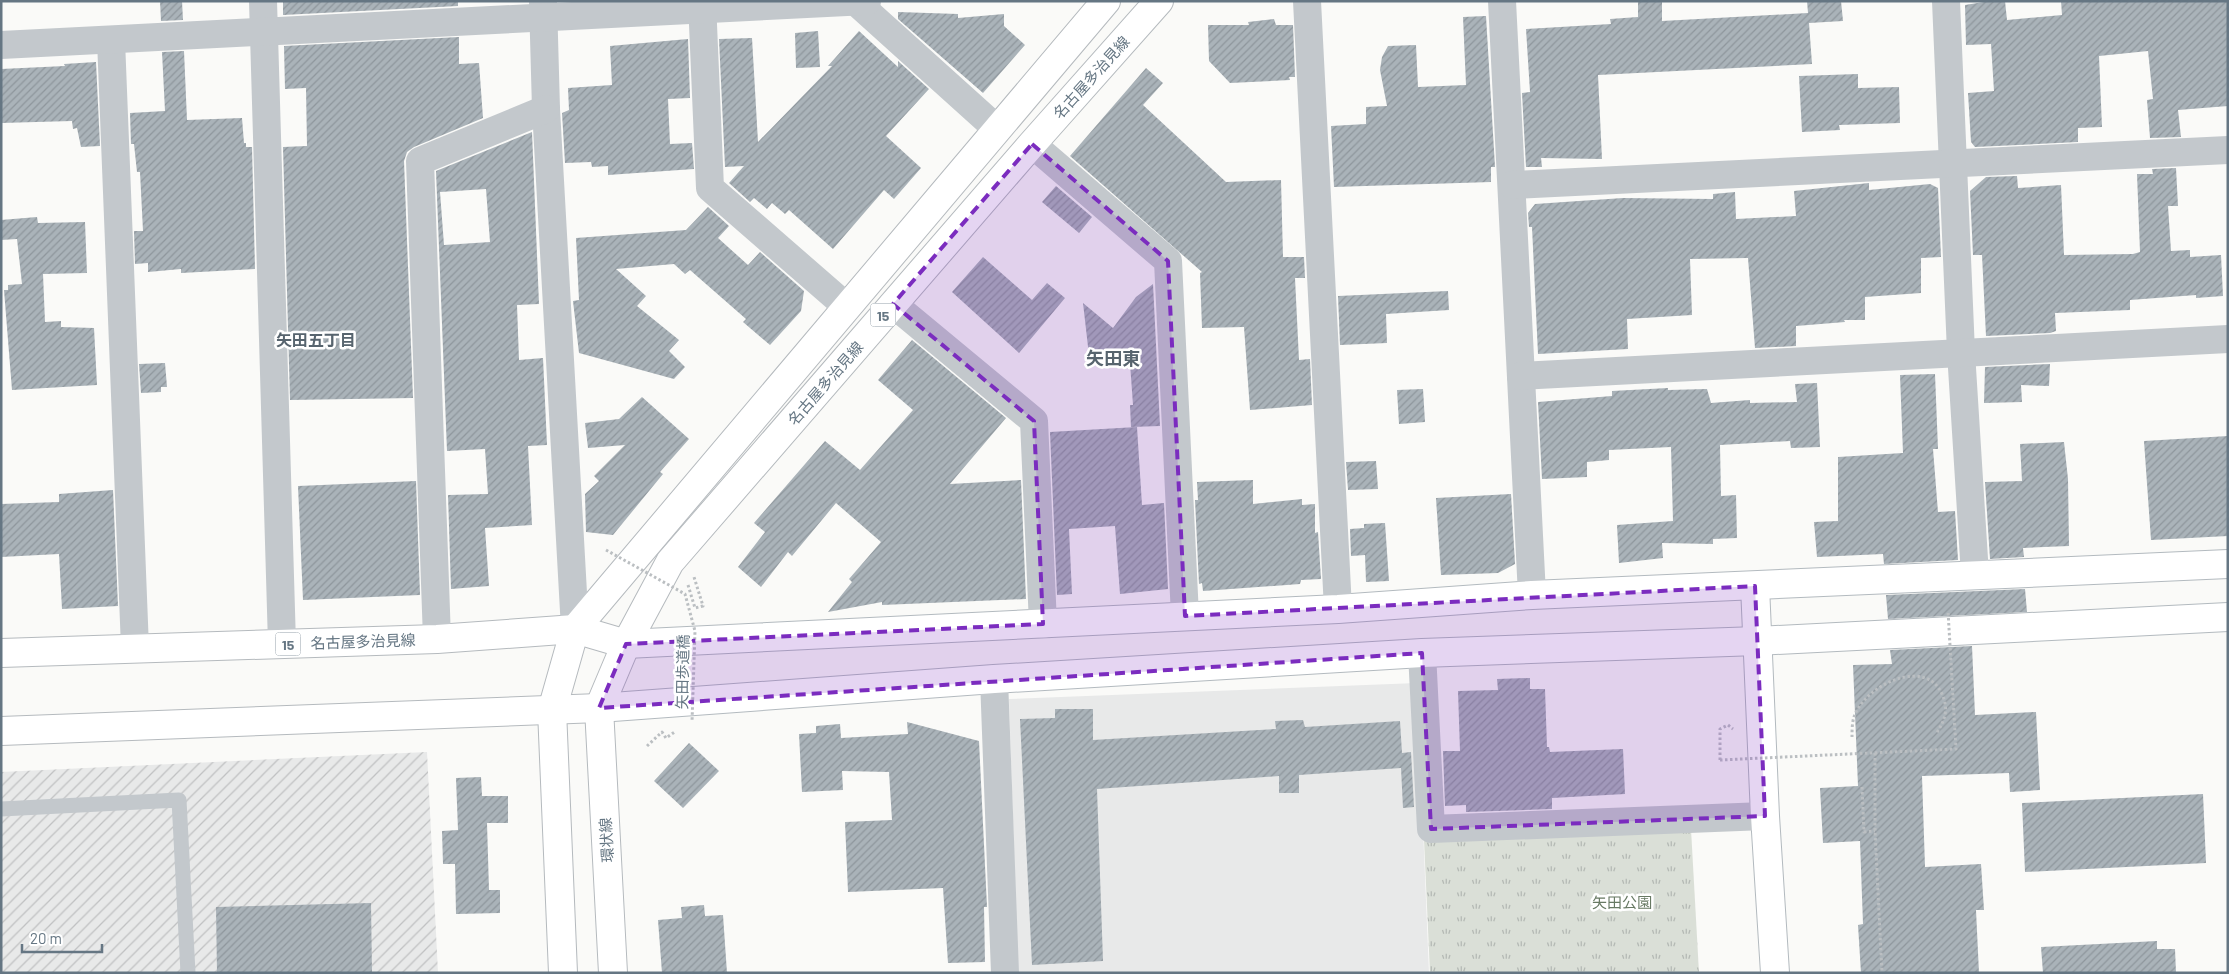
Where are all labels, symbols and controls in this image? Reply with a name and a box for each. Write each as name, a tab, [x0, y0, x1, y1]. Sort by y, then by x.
street label: 名古屋多治見線	[1049, 32, 1133, 122]
road number: 15	[870, 304, 896, 326]
district label: 矢田五丁目	[276, 330, 356, 349]
street label: 名古屋多治見線	[784, 337, 866, 429]
district label: 矢田東	[1086, 347, 1140, 369]
street label: 名古屋多治見線	[310, 630, 416, 652]
road number: 15	[276, 633, 300, 656]
street label: 矢田歩道橋	[672, 634, 692, 710]
street label: 環状線	[596, 817, 616, 863]
park label: 矢田公園	[1592, 893, 1652, 911]
scale bar	[22, 922, 102, 954]
text: 20 m	[30, 929, 62, 947]

